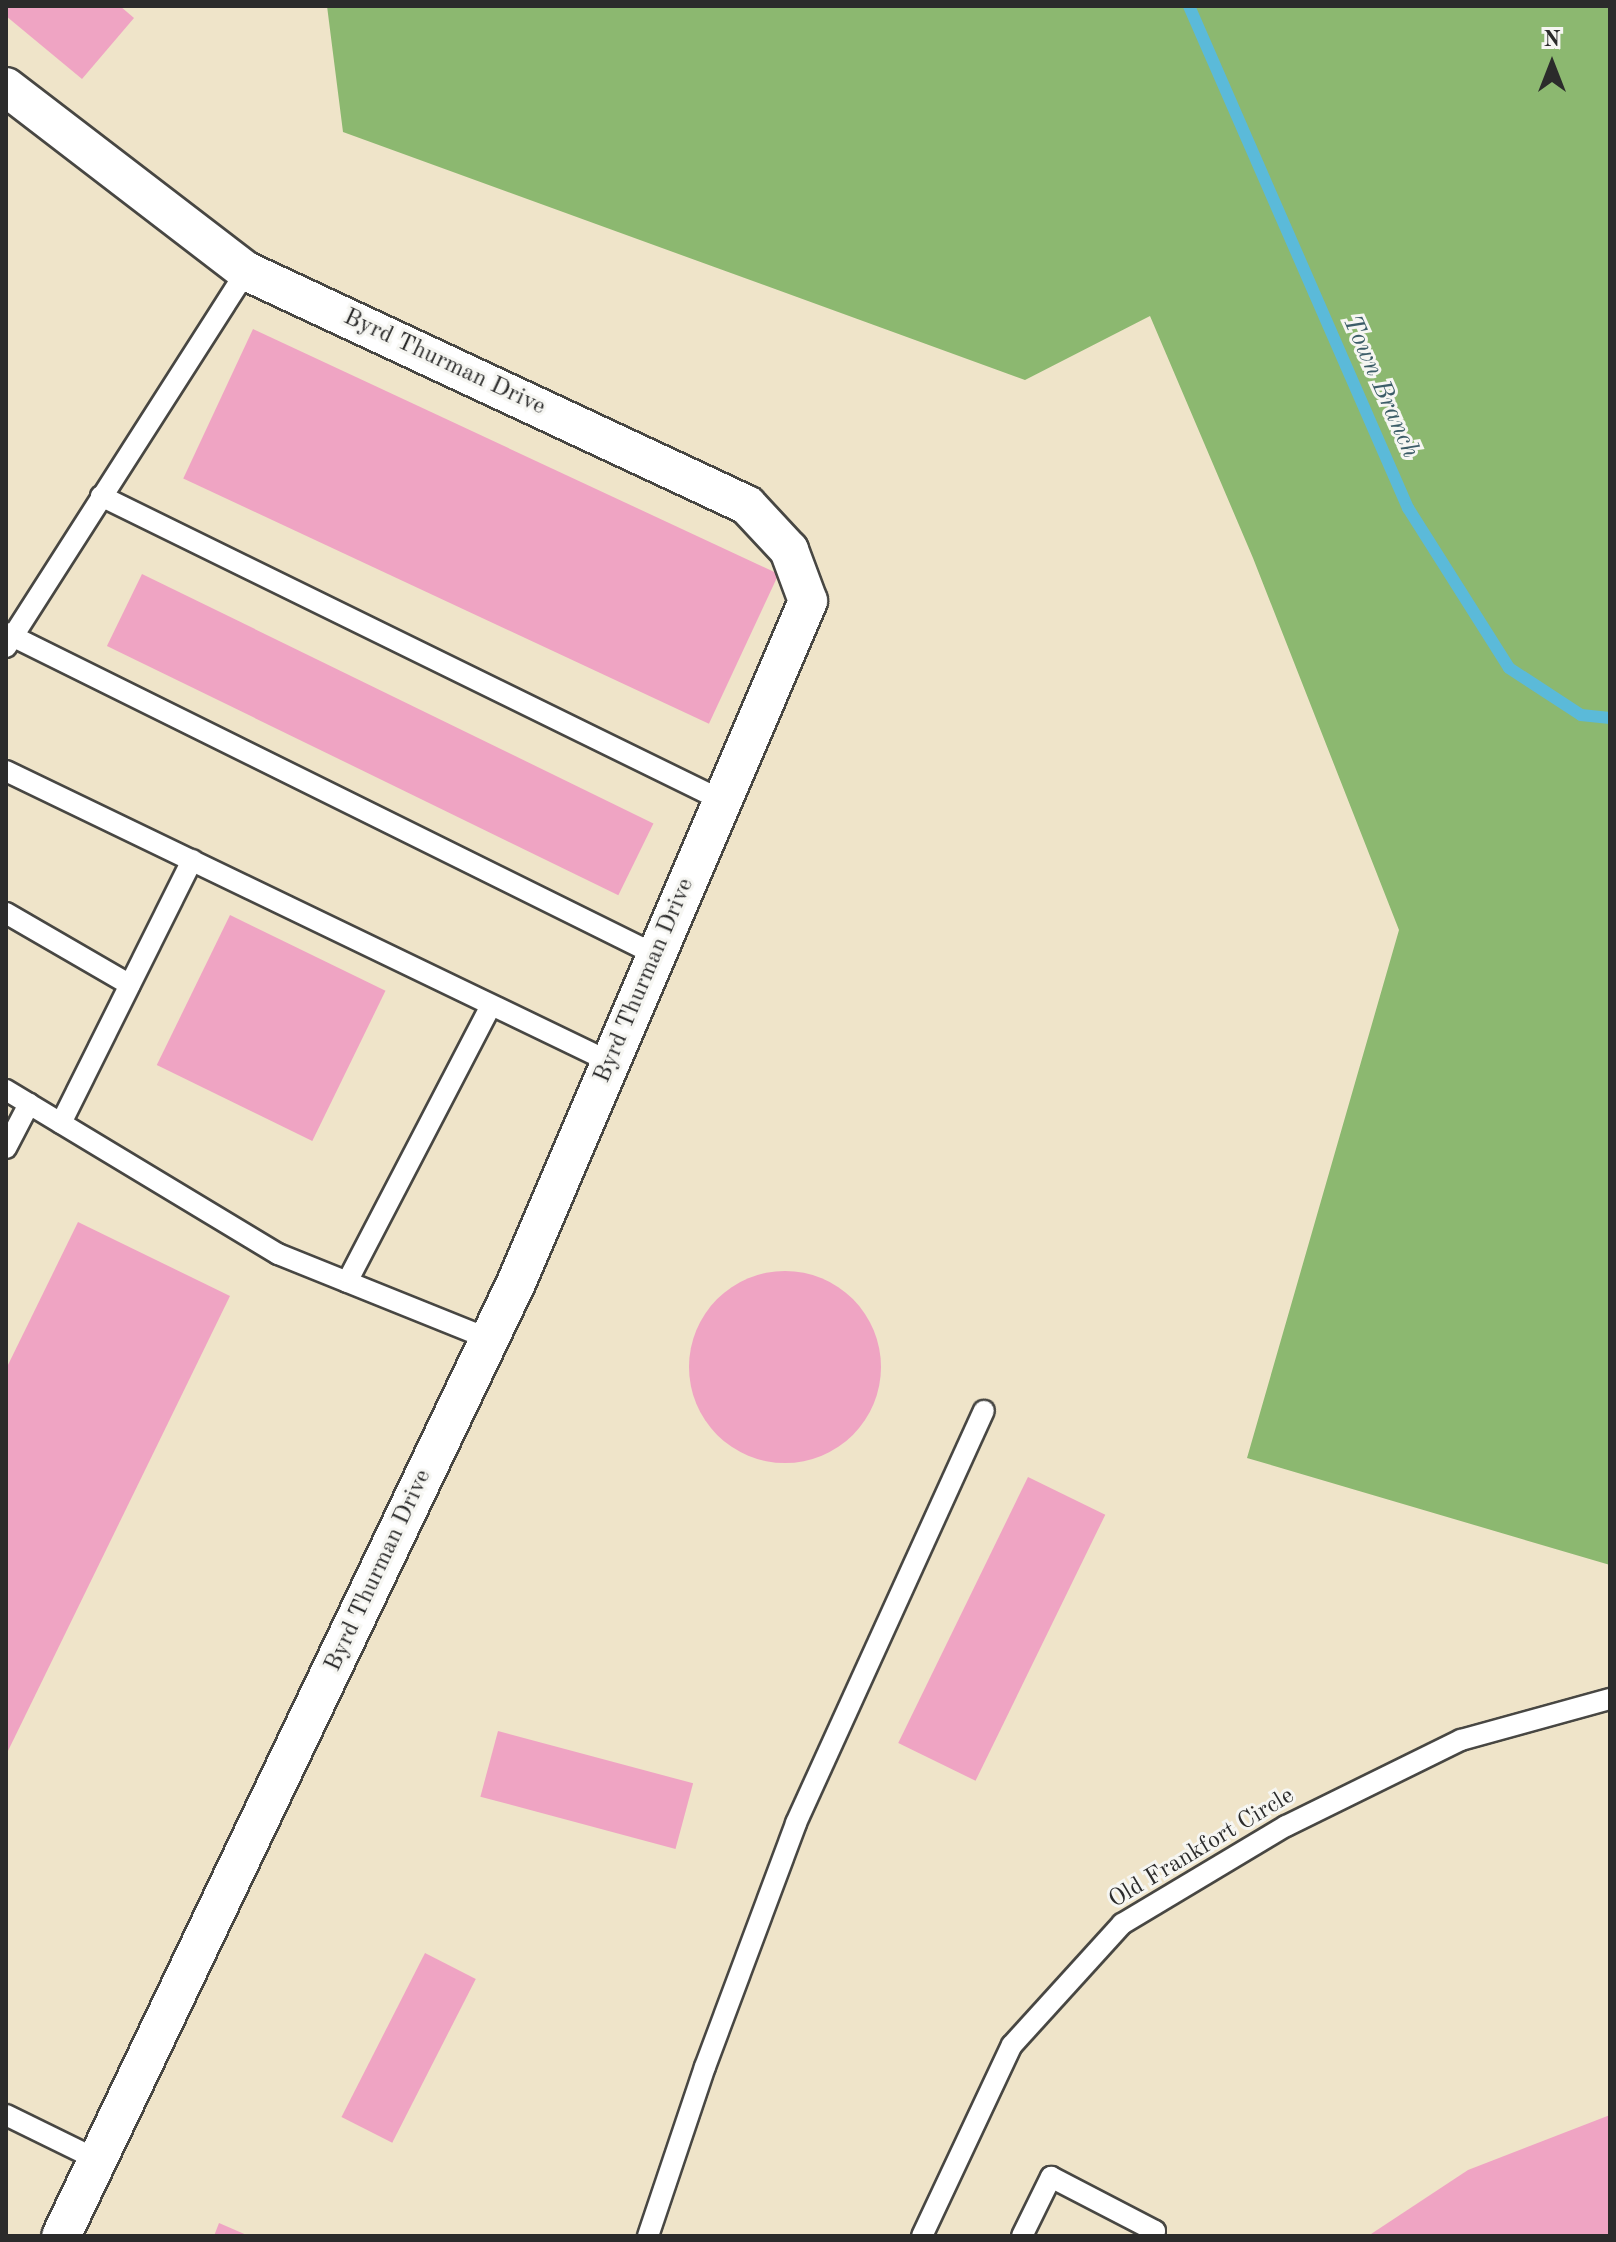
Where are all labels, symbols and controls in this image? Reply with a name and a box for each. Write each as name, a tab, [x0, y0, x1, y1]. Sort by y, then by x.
north arrow	[1512, 24, 1592, 104]
text: N	[1544, 29, 1560, 51]
street label: Byrd Thurman Drive	[338, 304, 550, 422]
water label: Town Branch	[1335, 311, 1425, 463]
street label: Byrd Thurman Drive	[589, 874, 701, 1088]
street label: Byrd Thurman Drive	[320, 1465, 438, 1677]
street label: Old Frankfort Circle	[1104, 1782, 1300, 1916]

